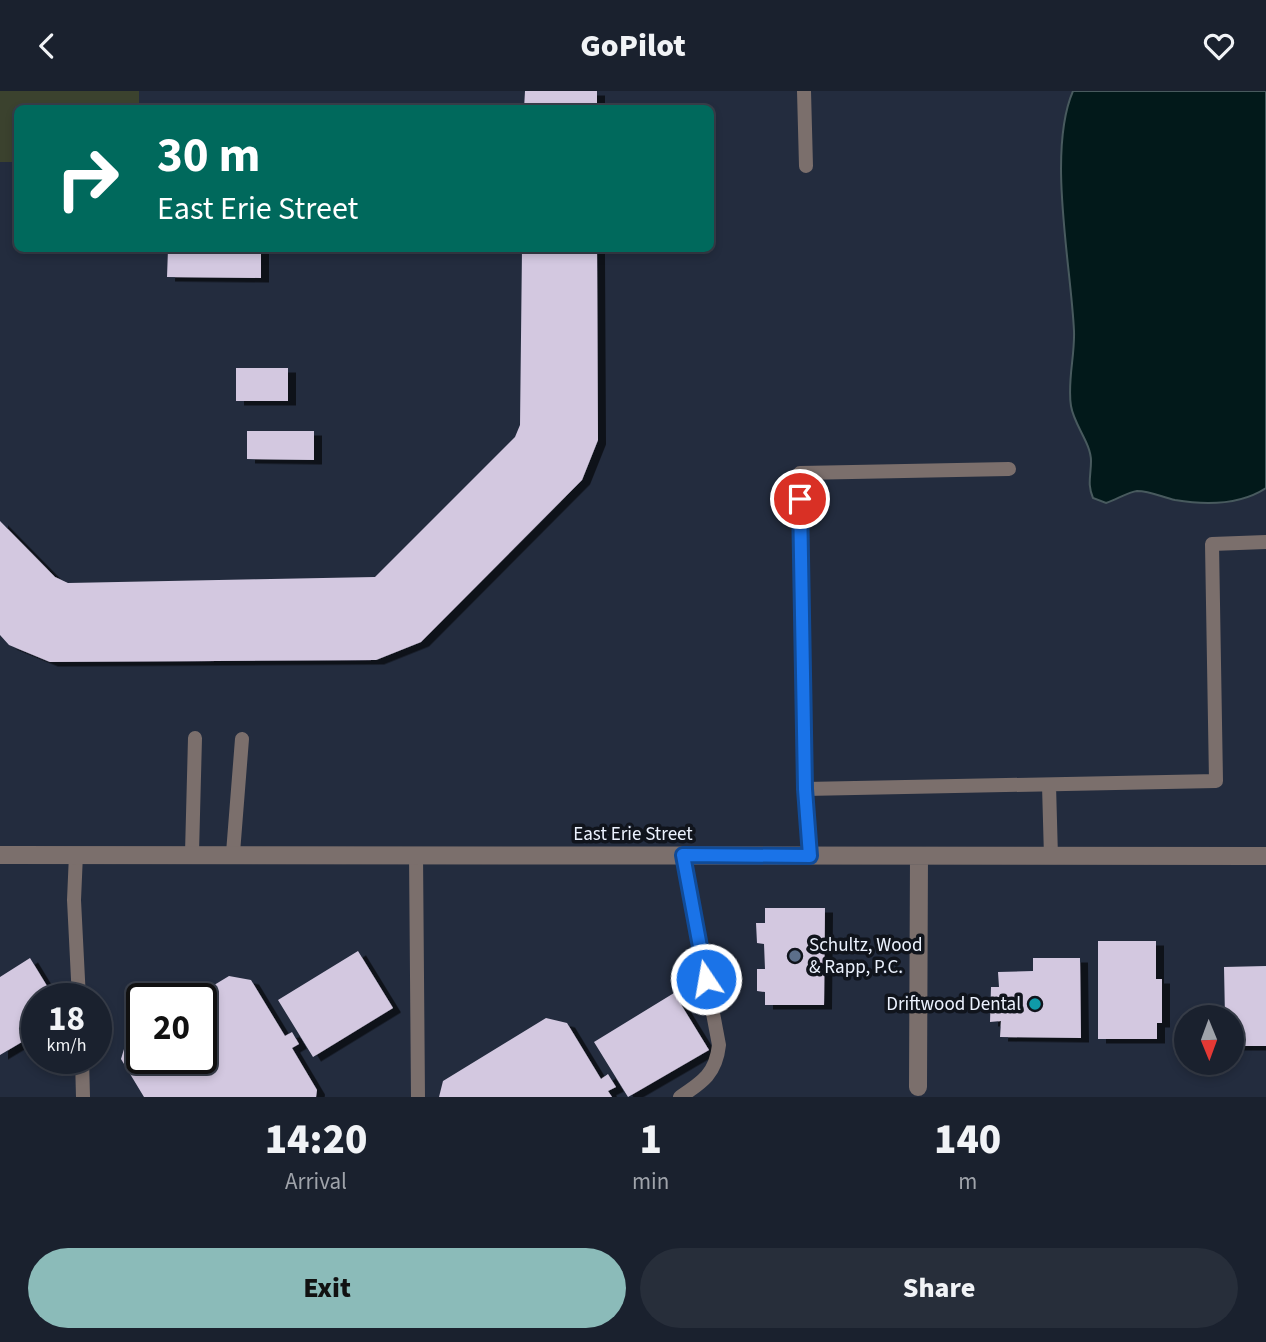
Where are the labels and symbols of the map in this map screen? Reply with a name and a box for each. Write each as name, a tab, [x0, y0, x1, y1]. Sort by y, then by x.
pin	[770, 469, 830, 529]
street label: East Erie Street	[573, 821, 693, 848]
place label: Schultz, Wood & Rapp, P.C.	[809, 932, 922, 981]
position arrow	[669, 942, 743, 1016]
marker: Schultz, Wood & Rapp, P.C.	[787, 948, 803, 964]
speed limit sign: 20	[126, 983, 217, 1074]
place label: Driftwood Dental	[886, 991, 1021, 1018]
marker: Driftwood Dental	[1027, 996, 1043, 1012]
north arrow	[1174, 1005, 1244, 1075]

